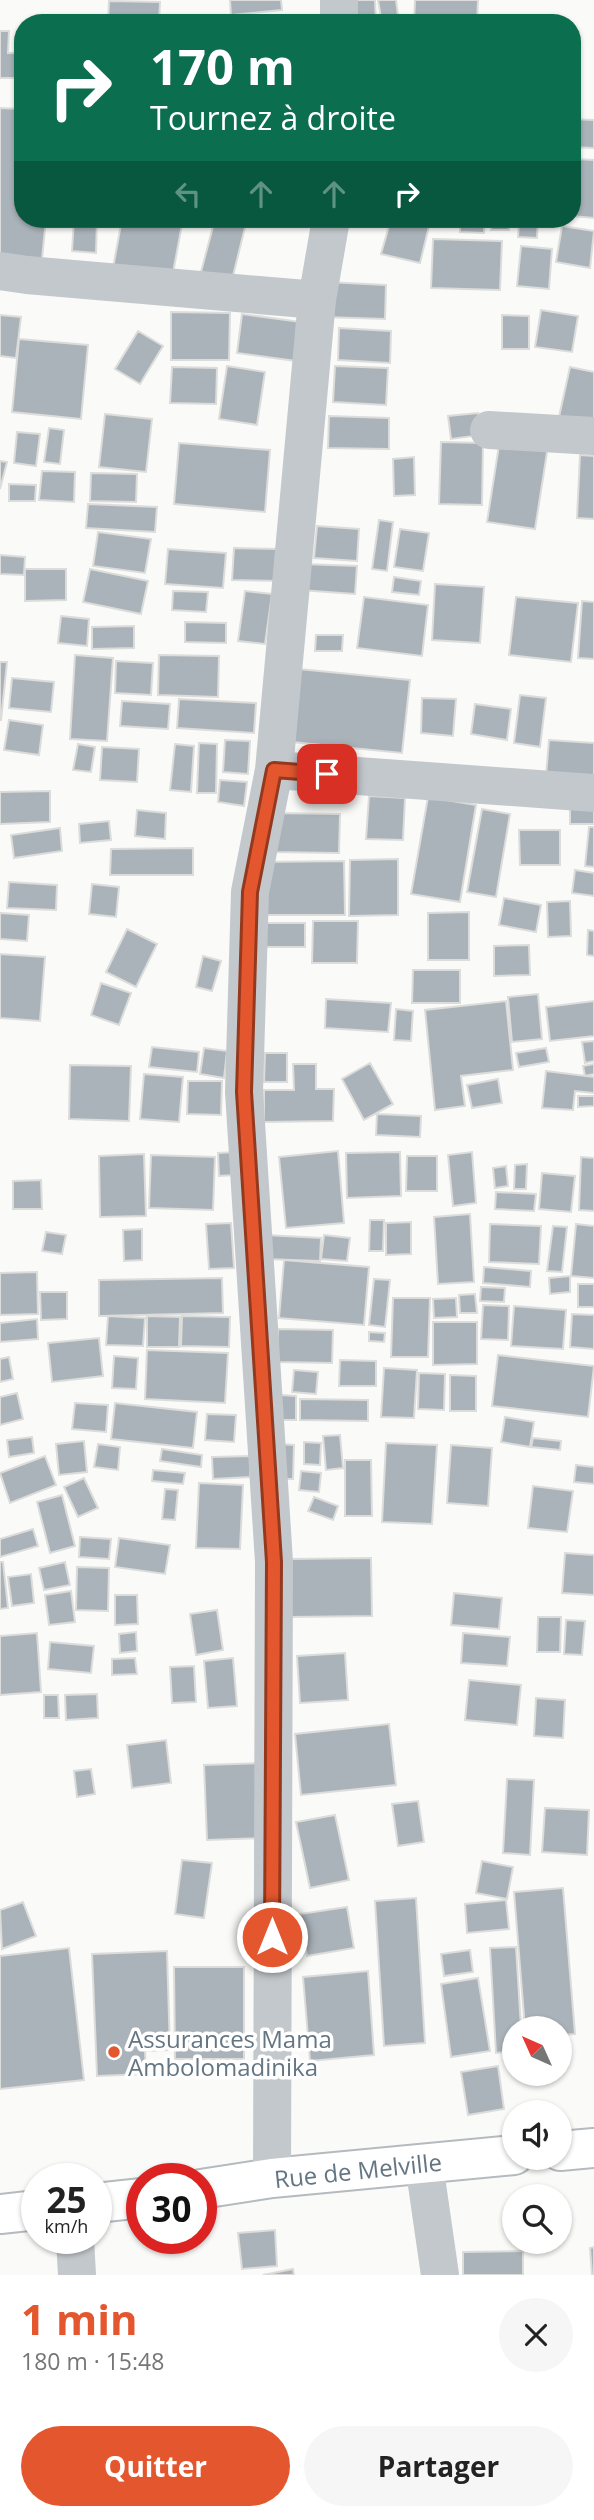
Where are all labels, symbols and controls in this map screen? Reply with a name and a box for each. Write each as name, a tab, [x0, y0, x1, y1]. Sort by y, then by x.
text: 170 m	[150, 33, 295, 99]
icon: right	[35, 42, 126, 133]
text: Tournez à droite	[150, 96, 396, 139]
icon: left	[169, 175, 207, 213]
icon: ahead	[242, 175, 280, 213]
icon: ahead	[315, 175, 353, 213]
icon: right	[388, 175, 426, 213]
pin	[297, 744, 357, 804]
icon: arrive	[308, 755, 346, 793]
position arrow	[235, 1900, 309, 1974]
north arrow	[502, 2016, 572, 2086]
map controls	[502, 2016, 572, 2254]
place label: Assurances Mama Ambolomadinika	[128, 2022, 332, 2083]
marker: Assurances Mama Ambolomadinika	[106, 2044, 122, 2060]
button: sound	[502, 2100, 572, 2170]
street label: Rue de Melville	[273, 2145, 443, 2195]
speed limit sign: 30	[126, 2163, 217, 2254]
text: 25	[46, 2176, 87, 2223]
button: search	[502, 2184, 572, 2254]
text: km/h	[45, 2214, 88, 2238]
text: 1 min	[21, 2290, 138, 2347]
button: close	[499, 2298, 573, 2372]
text: 180 m · 15:48	[21, 2345, 164, 2377]
button: Quitter	[21, 2426, 290, 2506]
button: Partager	[304, 2426, 573, 2506]

